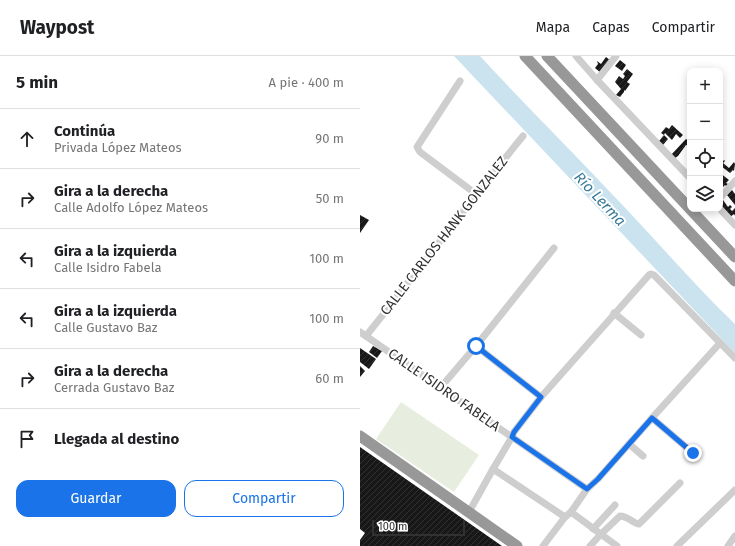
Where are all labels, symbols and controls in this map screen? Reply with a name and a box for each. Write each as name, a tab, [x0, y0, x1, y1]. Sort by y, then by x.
text: Waypost	[20, 16, 94, 39]
text: Mapa	[536, 19, 570, 36]
text: Capas	[592, 19, 630, 36]
text: Compartir	[652, 19, 715, 36]
map controls	[687, 68, 723, 212]
button: +	[687, 68, 723, 104]
text: 5 min	[16, 72, 58, 93]
text: A pie · 400 m	[269, 75, 344, 90]
button: −	[687, 104, 723, 140]
text: Continúa	[54, 122, 115, 140]
icon: ahead	[16, 128, 38, 150]
text: 90 m	[315, 131, 344, 146]
text: Privada López Mateos	[54, 140, 182, 155]
button: locate	[687, 140, 723, 176]
street label: CALLE CARLOS HANK GONZALEZ	[377, 153, 511, 319]
water label: Río Lerma	[570, 168, 630, 230]
button: layers	[687, 176, 723, 212]
text: Gira a la derecha	[54, 182, 168, 200]
icon: right	[16, 188, 38, 210]
text: 50 m	[316, 191, 344, 206]
text: Calle Adolfo López Mateos	[54, 200, 208, 215]
text: Gira a la izquierda	[54, 242, 177, 260]
icon: left	[16, 248, 38, 270]
text: 100 m	[309, 251, 344, 266]
text: Calle Isidro Fabela	[54, 260, 161, 275]
text: Gira a la izquierda	[54, 302, 177, 320]
icon: left	[16, 308, 38, 330]
text: 100 m	[309, 311, 344, 326]
text: Calle Gustavo Baz	[54, 320, 158, 335]
route start	[467, 337, 485, 355]
street label: CALLE ISIDRO FABELA	[385, 345, 503, 435]
text: Gira a la derecha	[54, 362, 168, 380]
icon: right	[16, 368, 38, 390]
text: 60 m	[315, 371, 344, 386]
text: Cerrada Gustavo Baz	[54, 380, 174, 395]
icon: arrive	[16, 428, 38, 450]
text: Llegada al destino	[54, 430, 179, 448]
route end	[684, 444, 702, 462]
button: Guardar	[16, 480, 176, 517]
button: Compartir	[184, 480, 344, 517]
scale bar	[372, 518, 465, 537]
text: 100 m	[378, 520, 407, 533]

